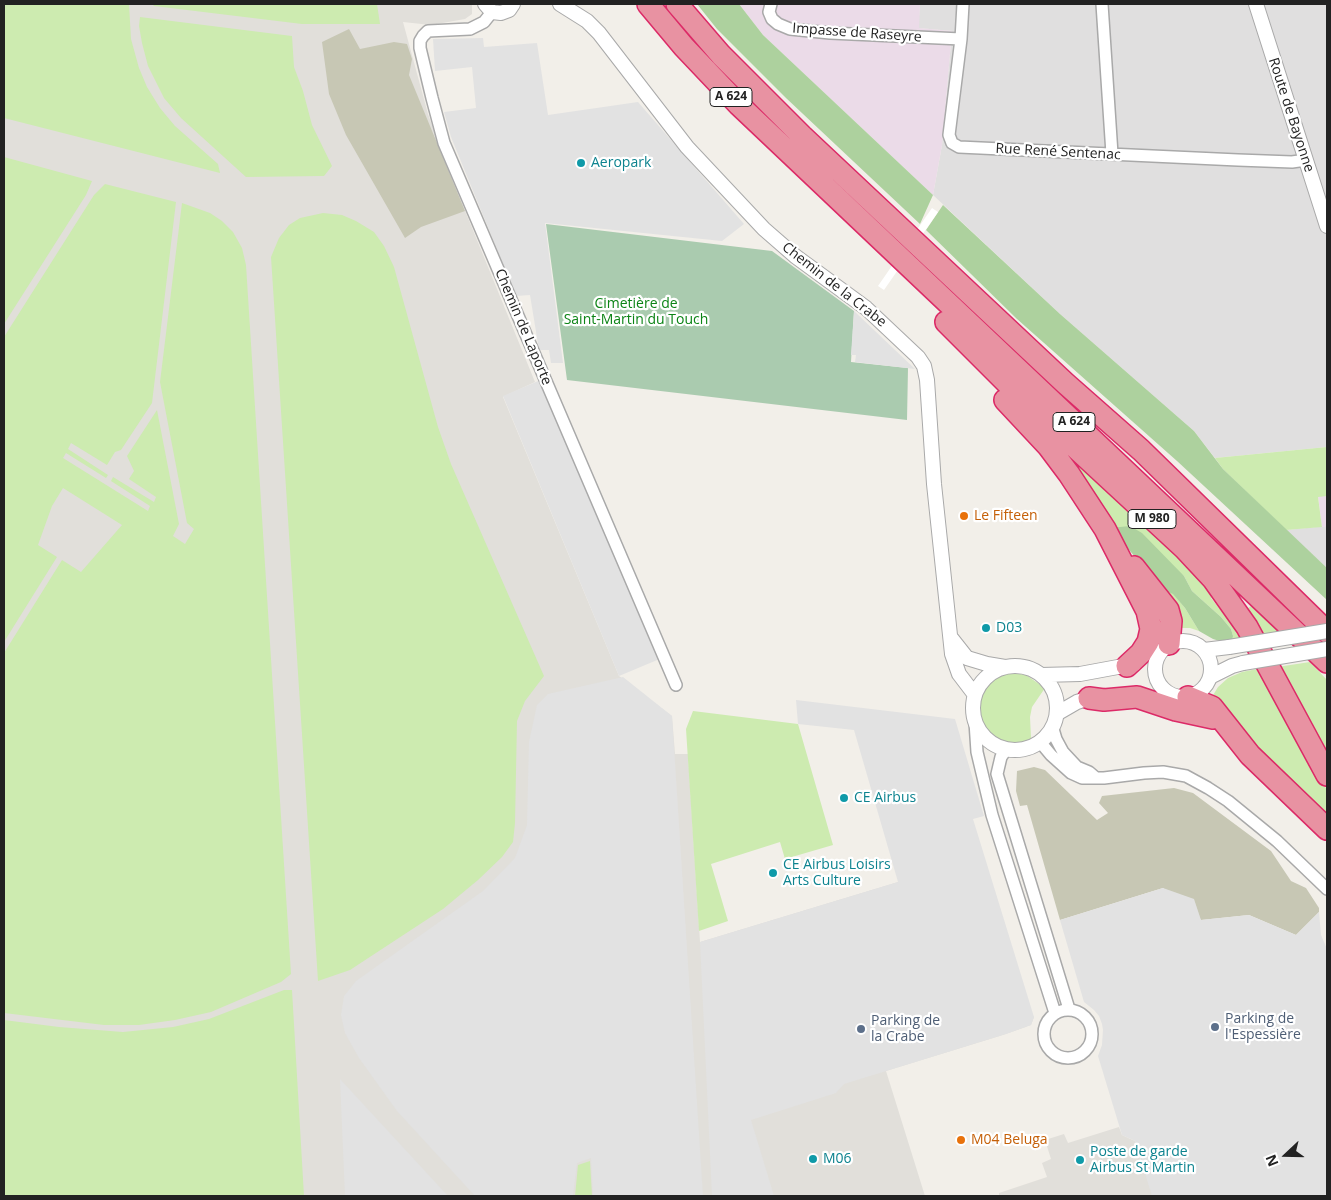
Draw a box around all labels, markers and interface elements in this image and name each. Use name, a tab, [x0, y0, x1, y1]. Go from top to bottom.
street label: Impasse de Raseyre	[792, 20, 922, 46]
street label: Route de Bayonne	[1265, 56, 1317, 174]
road number: A 624	[710, 88, 752, 106]
street label: Rue René Sentenac	[995, 140, 1121, 164]
place label: Aeropark	[591, 155, 651, 171]
marker: Aeropark	[575, 157, 587, 169]
street label: Chemin de la Crabe	[778, 239, 890, 331]
street label: Chemin de Laporte	[491, 266, 555, 388]
park label: Cimetière de Saint-Martin du Touch	[564, 296, 708, 328]
road number: A 624	[1053, 412, 1095, 432]
place label: Le Fifteen	[974, 508, 1038, 524]
road number: M 980	[1128, 509, 1176, 528]
marker: Le Fifteen	[958, 510, 970, 522]
place label: D03	[996, 620, 1022, 636]
marker: D03	[980, 622, 992, 634]
place label: CE Airbus	[854, 790, 916, 806]
marker: CE Airbus	[838, 792, 850, 804]
place label: CE Airbus Loisirs Arts Culture	[783, 857, 891, 890]
marker: CE Airbus Loisirs Arts Culture	[767, 867, 779, 879]
place label: Parking de l'Espessière	[1225, 1011, 1301, 1044]
place label: Parking de la Crabe	[871, 1013, 940, 1046]
marker: Parking de l'Espessière	[1209, 1021, 1221, 1033]
marker: Parking de la Crabe	[855, 1023, 867, 1035]
north arrow	[1261, 1130, 1311, 1180]
place label: M04 Beluga	[971, 1132, 1048, 1148]
marker: M04 Beluga	[955, 1134, 967, 1146]
place label: Poste de garde Airbus St Martin	[1090, 1144, 1195, 1176]
place label: M06	[823, 1151, 852, 1167]
text: N	[1261, 1152, 1282, 1169]
marker: M06	[807, 1153, 819, 1165]
marker: Poste de garde Airbus St Martin	[1074, 1154, 1086, 1166]

